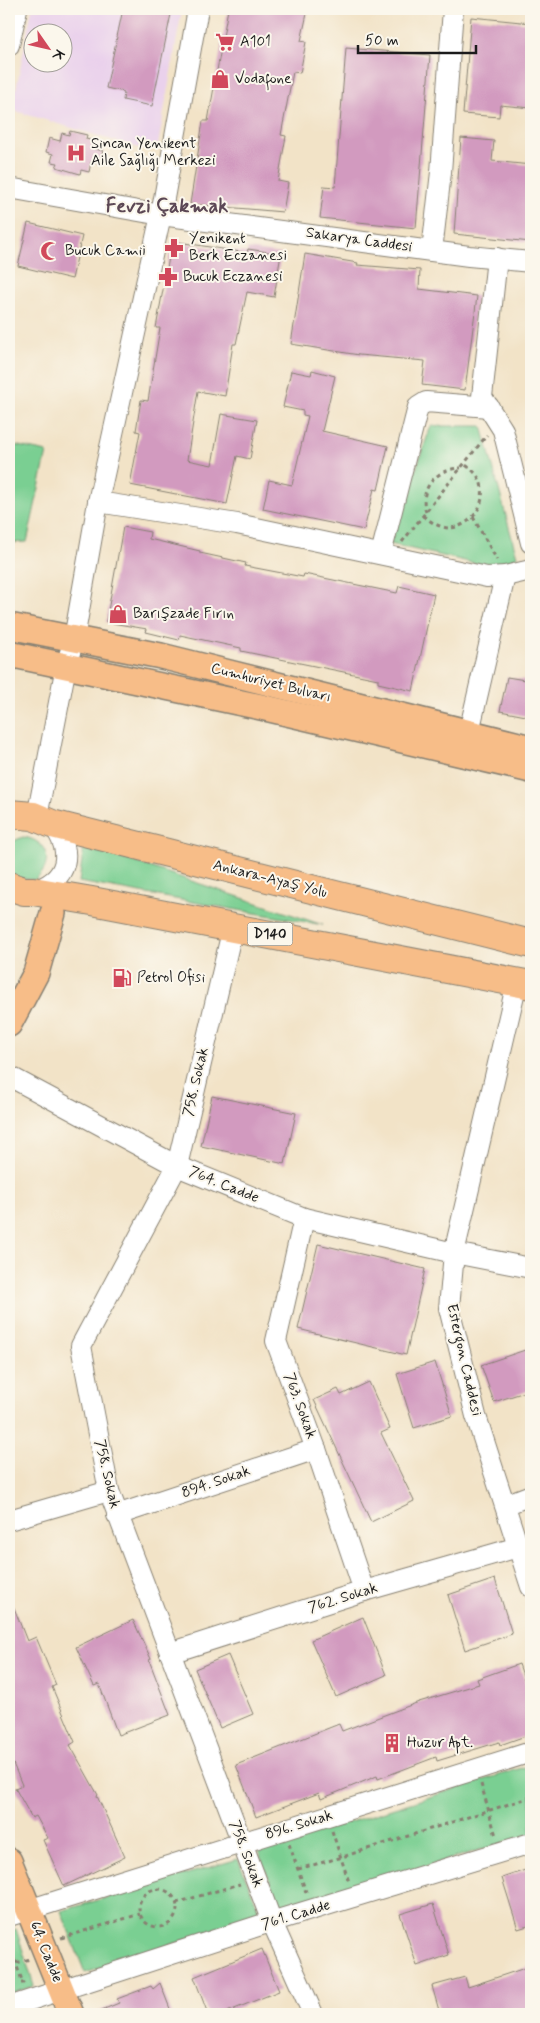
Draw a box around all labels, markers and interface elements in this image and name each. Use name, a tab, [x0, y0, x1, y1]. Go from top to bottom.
north arrow	[22, 22, 72, 72]
scale bar	[358, 22, 475, 54]
supermarket icon: A101	[214, 31, 236, 53]
text: 50 m	[365, 31, 399, 51]
place label: A101	[240, 32, 271, 52]
text: K	[47, 46, 68, 65]
shop icon: Vodafone	[209, 68, 231, 90]
place label: Vodafone	[235, 69, 291, 91]
place label: Sincan Yenikent Aile Sağlığı Merkezi	[91, 134, 215, 171]
hospital icon: Sincan Yenikent Aile Sağlığı Merkezi	[65, 142, 87, 164]
district label: Fevzi Çakmak	[106, 193, 228, 220]
street label: Sakarya Caddesi	[305, 223, 413, 257]
place label: Yenikent Berk Eczanesi	[189, 229, 287, 266]
pharmacy icon: Yenikent Berk Eczanesi	[163, 237, 185, 259]
mosque icon: Bucuk Camii	[39, 240, 61, 262]
place label: Bucuk Camii	[65, 241, 146, 261]
pharmacy icon: Bucuk Eczanesi	[157, 266, 179, 288]
place label: Bucuk Eczanesi	[183, 267, 282, 287]
shop icon: Barışzade Fırın	[107, 603, 129, 625]
place label: Barışzade Fırın	[133, 604, 234, 624]
street label: Cumhuriyet Bulvarı	[209, 658, 333, 708]
street label: Ankara-Ayaş Yolu	[211, 855, 329, 903]
road number: D140	[248, 922, 292, 946]
fuel station icon: Petrol Ofisi	[111, 967, 133, 989]
place label: Petrol Ofisi	[137, 968, 205, 988]
street label: 758. Sokak	[178, 1045, 214, 1119]
street label: 764. Cadde	[186, 1162, 262, 1208]
street label: Estergon Caddesi	[440, 1302, 487, 1418]
street label: 763. Sokak	[279, 1370, 321, 1442]
street label: 758. Sokak	[89, 1437, 125, 1511]
street label: 894. Sokak	[179, 1461, 253, 1503]
street label: 762. Sokak	[306, 1578, 380, 1618]
building icon: Huzur Apt.	[381, 1732, 403, 1754]
place label: Huzur Apt.	[407, 1733, 473, 1754]
street label: 896. Sokak	[263, 1805, 335, 1845]
street label: 758. Sokak	[224, 1818, 268, 1890]
street label: 761. Cadde	[259, 1895, 333, 1935]
street label: 64. Cadde	[25, 1918, 67, 1986]

